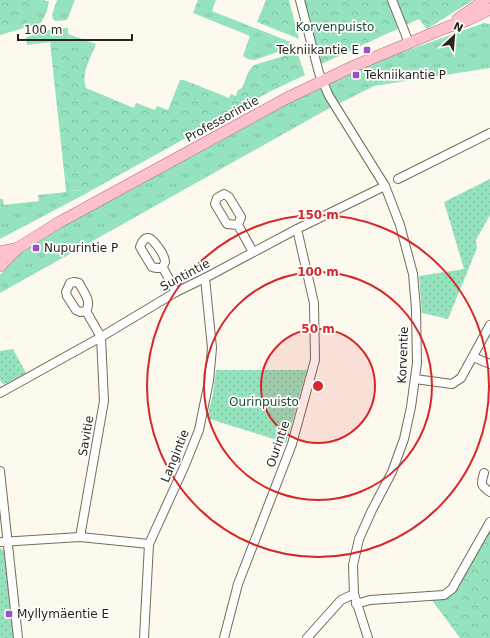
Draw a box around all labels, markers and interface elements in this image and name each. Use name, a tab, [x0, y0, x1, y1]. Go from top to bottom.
scale bar	[18, 16, 132, 42]
north arrow	[434, 16, 474, 56]
park label: Korvenpuisto	[296, 20, 374, 34]
text: N	[451, 20, 465, 35]
text: 100 m	[24, 23, 62, 37]
place label: Tekniikantie E	[276, 43, 359, 57]
marker: Tekniikantie E	[362, 45, 372, 55]
place label: Tekniikantie P	[363, 68, 446, 82]
marker: Tekniikantie P	[351, 70, 361, 80]
street label: Professorintie	[183, 93, 261, 145]
text: 150 m	[297, 208, 339, 222]
place label: Nupurintie P	[44, 241, 118, 255]
marker: Nupurintie P	[31, 243, 41, 253]
street label: Suntintie	[158, 256, 212, 294]
text: 100 m	[297, 265, 339, 279]
text: 50 m	[301, 322, 335, 336]
street label: Korventie	[395, 326, 411, 384]
centre of rings	[311, 379, 325, 393]
park label: Ourinpuisto	[229, 395, 299, 409]
street label: Savitie	[76, 415, 96, 457]
street label: Ourintie	[264, 419, 292, 469]
street label: Langintie	[158, 428, 192, 484]
place label: Myllymäentie E	[17, 607, 109, 621]
marker: Myllymäentie E	[4, 609, 14, 619]

